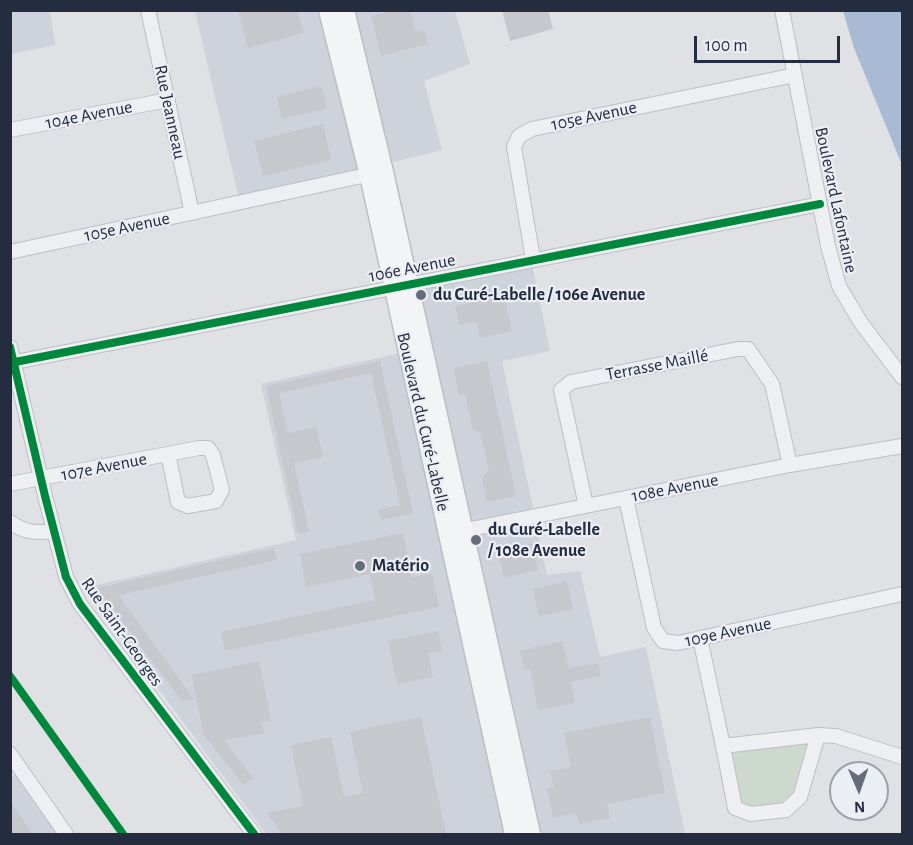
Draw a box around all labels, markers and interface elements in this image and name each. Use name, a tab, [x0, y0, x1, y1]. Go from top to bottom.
scale bar	[697, 24, 842, 62]
text: 100 m	[705, 37, 748, 55]
street label: Rue Jeanneau	[149, 63, 191, 161]
street label: 104e Avenue	[44, 96, 134, 134]
street label: 105e Avenue	[549, 96, 639, 136]
street label: Boulevard Lafontaine	[810, 125, 862, 275]
street label: 105e Avenue	[82, 207, 172, 247]
street label: 106e Avenue	[367, 249, 457, 287]
place label: du Curé-Labelle / 106e Avenue	[433, 284, 645, 306]
marker: du Curé-Labelle / 106e Avenue	[414, 288, 428, 302]
street label: Boulevard du Curé-Labelle	[392, 330, 454, 514]
street label: Terrasse Maillé	[604, 344, 710, 386]
street label: 107e Avenue	[59, 448, 149, 486]
street label: 108e Avenue	[630, 469, 720, 507]
place label: du Curé-Labelle / 108e Avenue	[488, 519, 600, 562]
marker: du Curé-Labelle / 108e Avenue	[469, 533, 483, 547]
place label: Matério	[372, 555, 429, 577]
marker: Matério	[353, 559, 367, 573]
street label: Rue Saint-Georges	[76, 573, 168, 691]
street label: 109e Avenue	[683, 612, 773, 652]
north arrow	[829, 761, 889, 821]
text: N	[854, 799, 865, 815]

